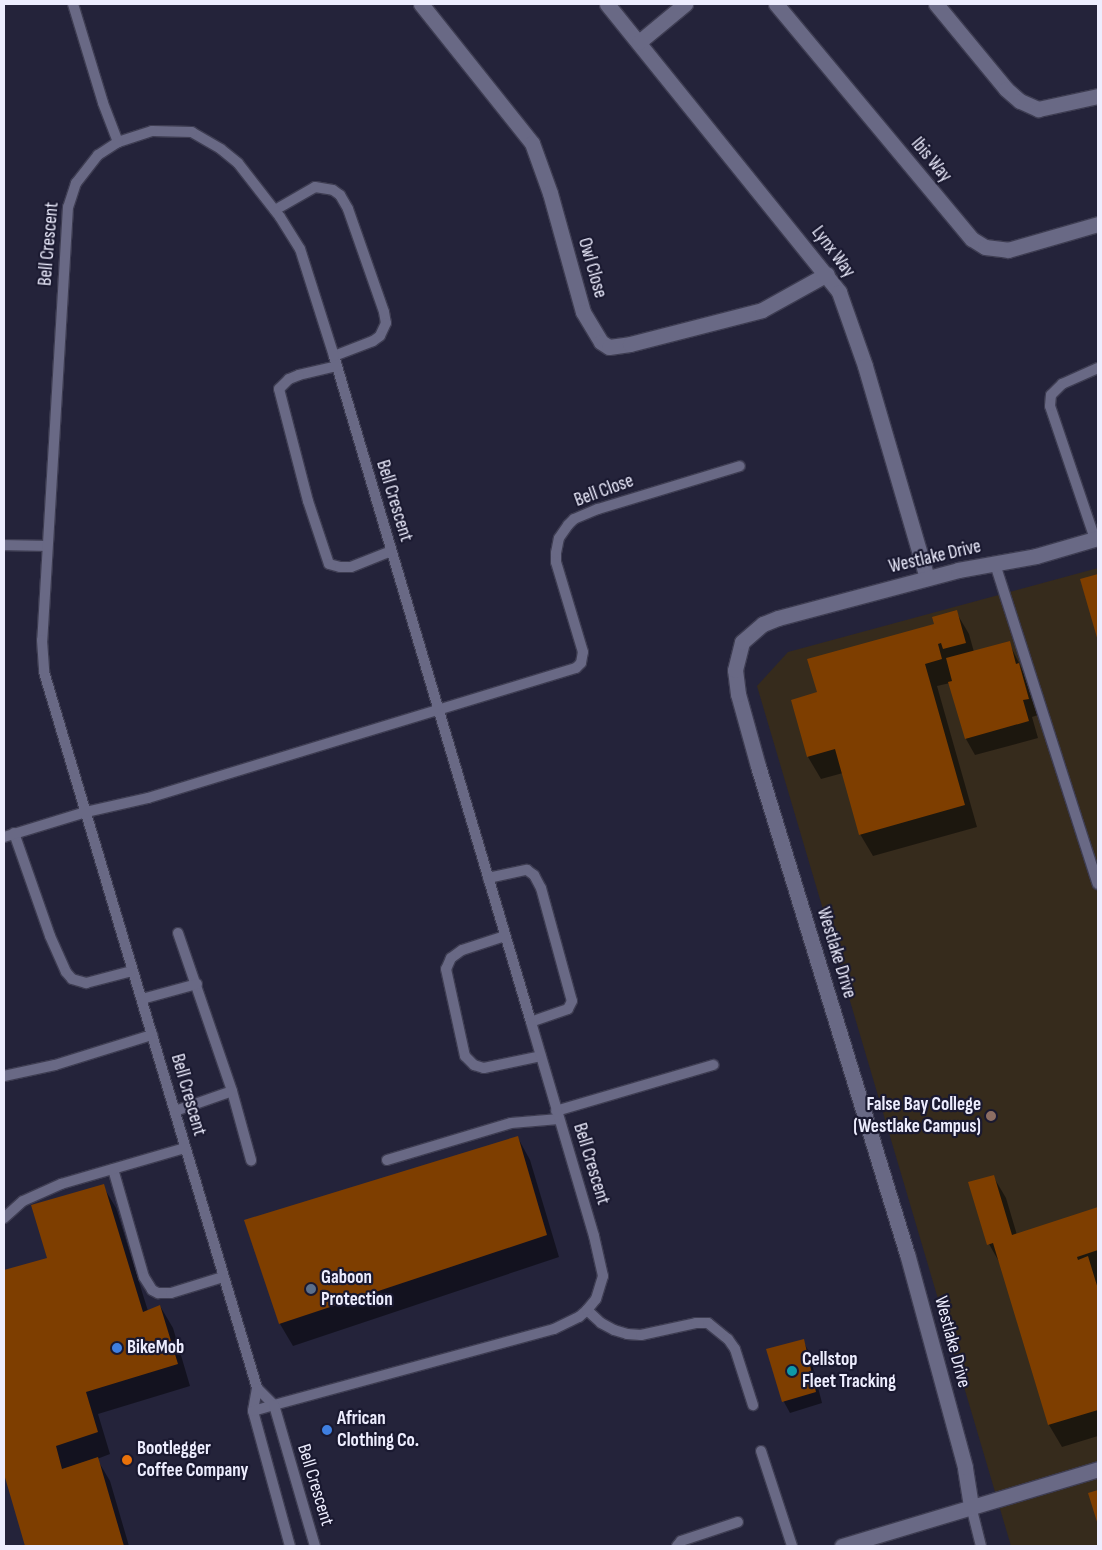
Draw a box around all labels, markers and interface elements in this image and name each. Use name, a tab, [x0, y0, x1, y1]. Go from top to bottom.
street label: Ibis Way	[906, 133, 956, 187]
street label: Bell Crescent	[34, 201, 64, 287]
street label: Lynx Way	[806, 222, 860, 282]
street label: Owl Close	[573, 235, 611, 301]
street label: Bell Crescent	[371, 457, 417, 545]
street label: Bell Close	[571, 470, 637, 512]
street label: Westlake Drive	[887, 535, 983, 579]
street label: Westlake Drive	[811, 905, 861, 1001]
street label: Bell Crescent	[165, 1051, 211, 1139]
place label: False Bay College (Westlake Campus)	[853, 1094, 981, 1138]
marker: False Bay College (Westlake Campus)	[985, 1110, 997, 1122]
street label: Bell Crescent	[568, 1120, 614, 1208]
place label: Gaboon Protection	[321, 1267, 393, 1311]
marker: Gaboon Protection	[305, 1283, 317, 1295]
street label: Westlake Drive	[929, 1294, 975, 1390]
place label: BikeMob	[127, 1337, 184, 1359]
marker: BikeMob	[111, 1342, 123, 1354]
place label: Cellstop Fleet Tracking	[802, 1349, 896, 1393]
marker: Cellstop Fleet Tracking	[786, 1365, 798, 1377]
place label: African Clothing Co.	[337, 1408, 419, 1452]
marker: African Clothing Co.	[321, 1424, 333, 1436]
place label: Bootlegger Coffee Company	[137, 1438, 248, 1482]
street label: Bell Crescent	[292, 1441, 338, 1529]
marker: Bootlegger Coffee Company	[121, 1454, 133, 1466]

